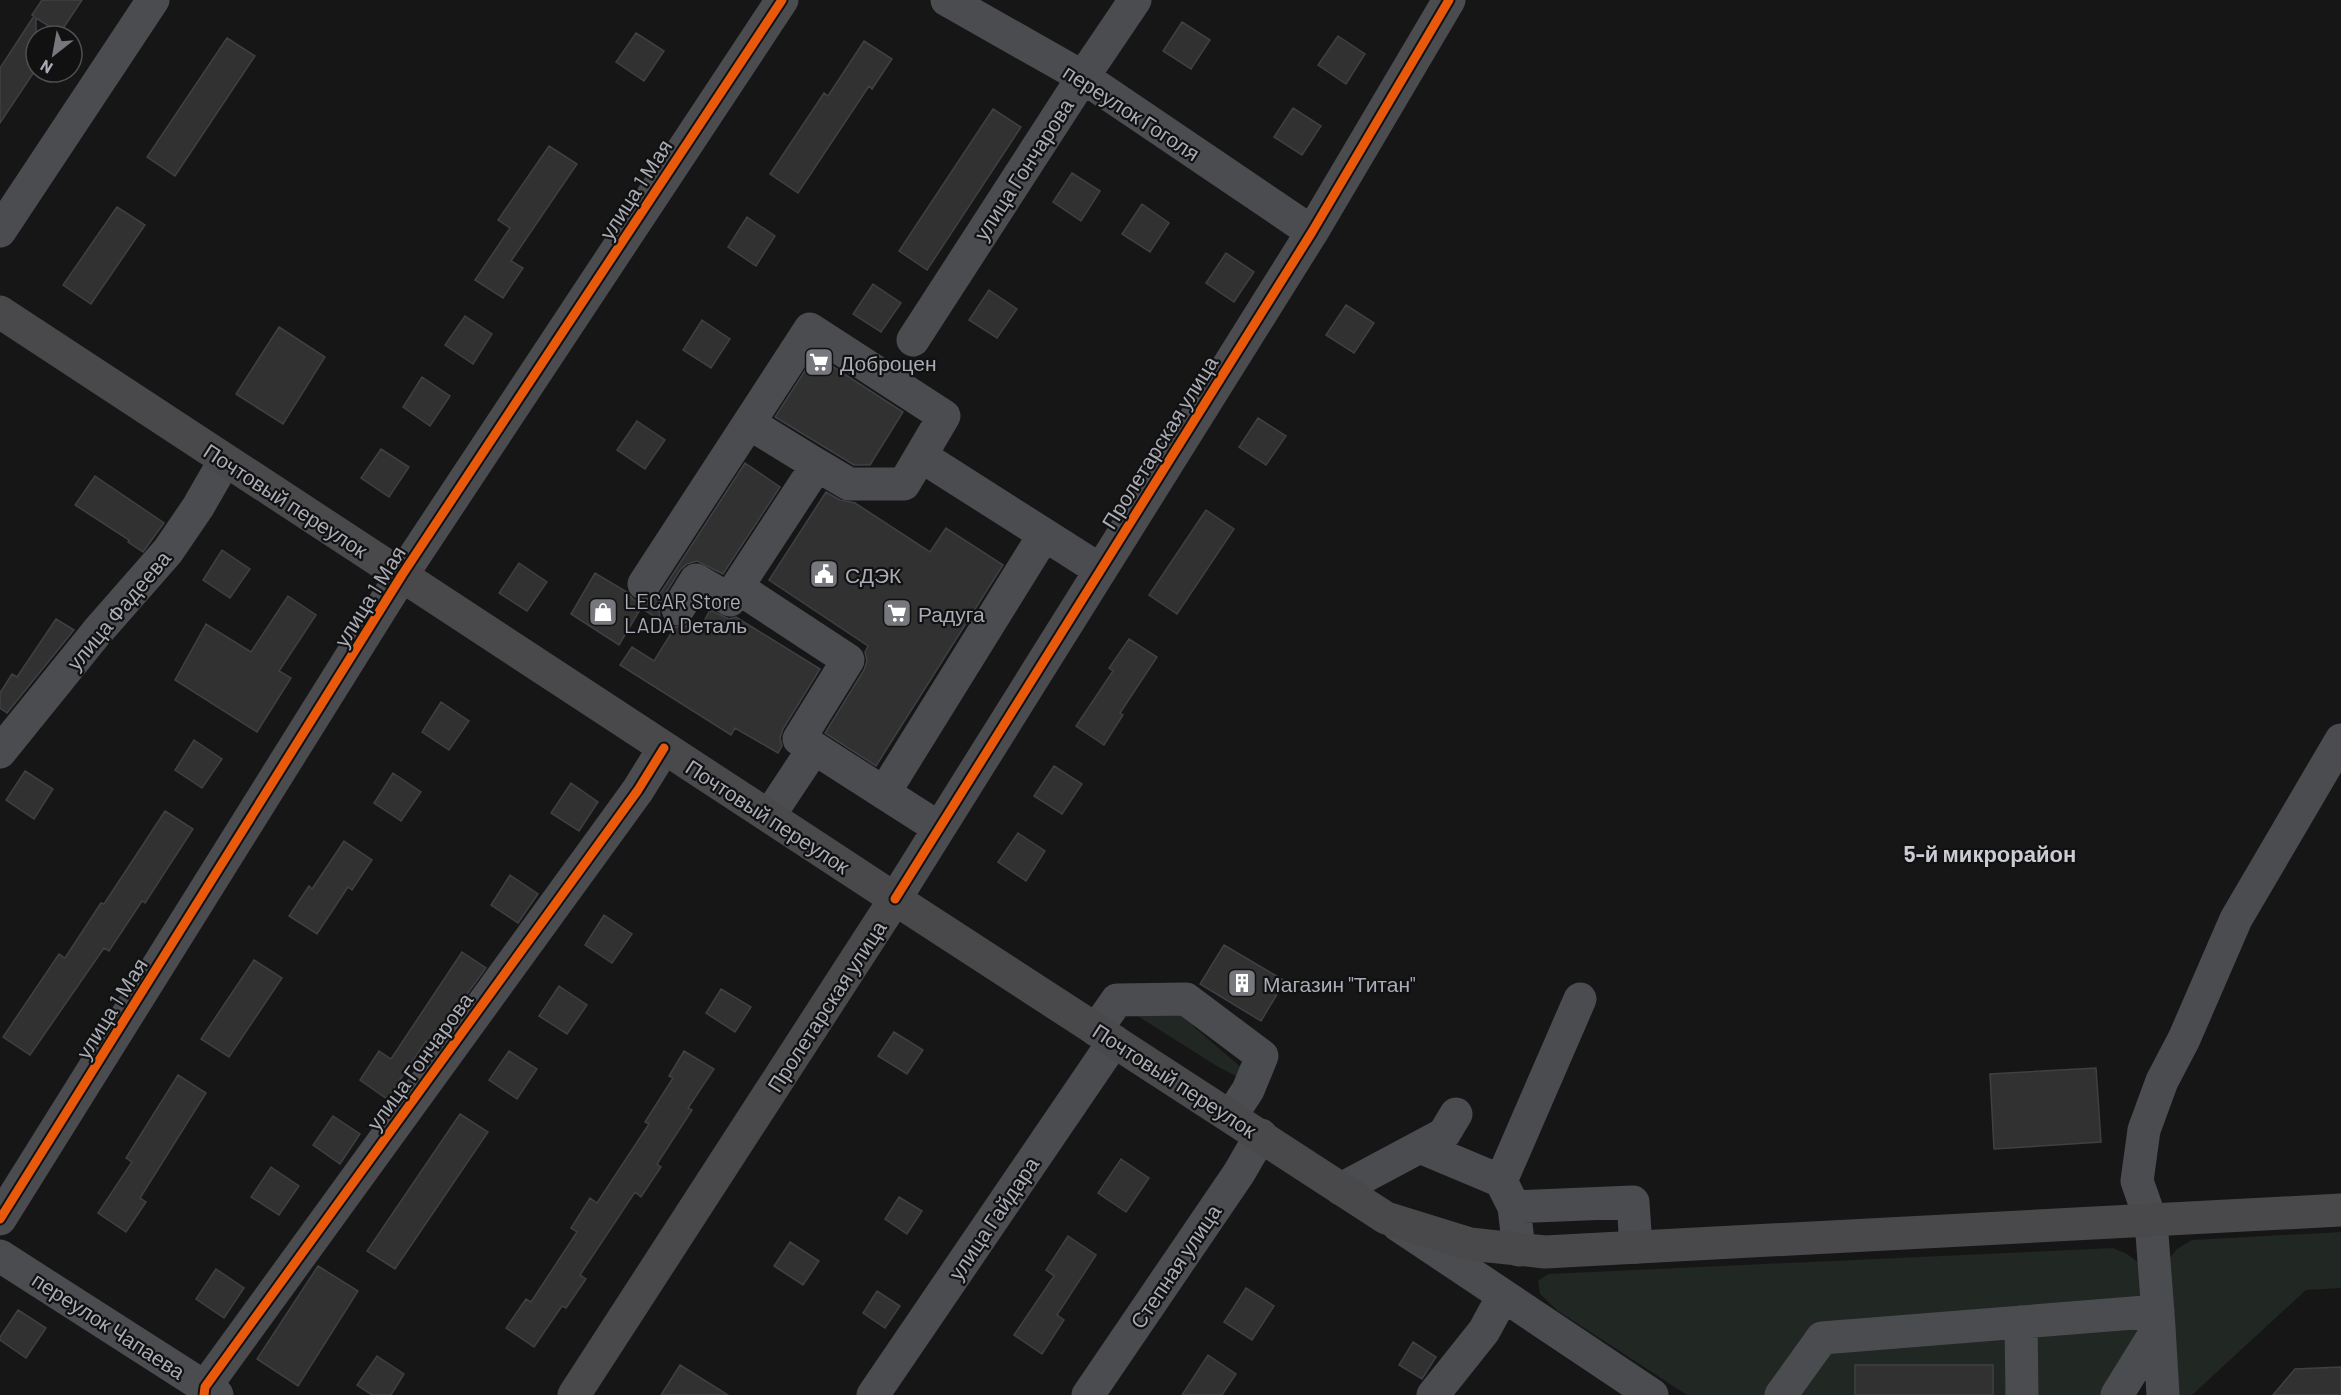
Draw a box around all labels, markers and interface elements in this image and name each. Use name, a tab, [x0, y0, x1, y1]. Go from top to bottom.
north arrow	[24, 24, 84, 84]
text: N	[37, 56, 55, 78]
street label: переулок Гоголя	[1059, 59, 1205, 165]
street label: улица Гончарова	[968, 93, 1078, 244]
street label: улица 1 Мая	[593, 134, 677, 244]
supermarket icon: Доброцен	[803, 346, 835, 378]
place label: Доброцен	[840, 350, 937, 375]
street label: Пролетарская улица	[1096, 351, 1223, 533]
street label: Почтовый переулок	[199, 438, 373, 563]
street label: улица 1 Мая	[328, 541, 410, 651]
street label: улица Фадеева	[61, 545, 175, 675]
public building icon: СДЭК	[808, 558, 840, 590]
place label: СДЭК	[845, 562, 902, 587]
place label: LECAR Store LADA Dеталь	[624, 588, 747, 637]
shop icon: LECAR Store LADA Dеталь	[587, 596, 619, 628]
supermarket icon: Радуга	[881, 597, 913, 629]
place label: Радуга	[918, 601, 985, 626]
street label: Почтовый переулок	[681, 754, 855, 879]
district label: 5-й микрорайон	[1904, 840, 2076, 867]
street label: Пролетарская улица	[761, 915, 891, 1096]
street label: улица 1 Мая	[70, 953, 152, 1063]
building icon: Магазин "Титан"	[1226, 967, 1258, 999]
place label: Магазин "Титан"	[1263, 971, 1416, 996]
street label: улица Гончарова	[361, 987, 477, 1135]
street label: Почтовый переулок	[1088, 1018, 1262, 1143]
street label: улица Гайдара	[943, 1152, 1043, 1284]
street label: Степная улица	[1124, 1199, 1226, 1333]
street label: переулок Чапаева	[28, 1266, 190, 1384]

